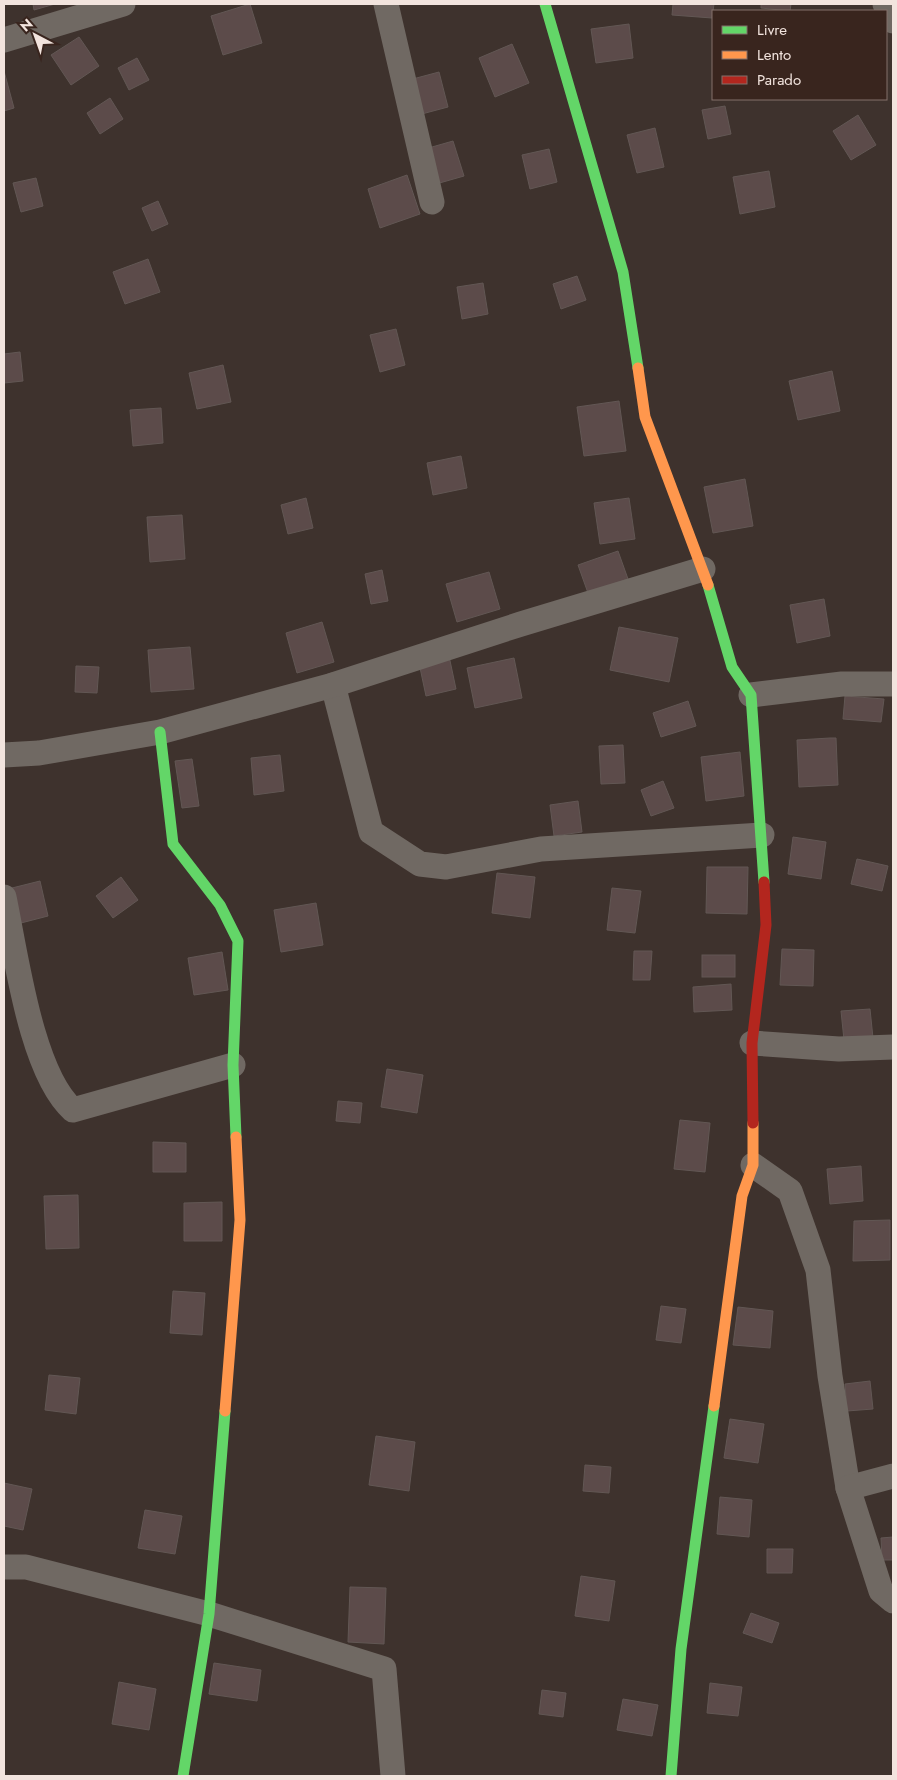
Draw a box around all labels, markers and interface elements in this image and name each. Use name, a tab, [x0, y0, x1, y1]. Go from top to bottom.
north arrow	[10, 10, 60, 60]
legend	[712, 10, 887, 100]
text: N	[16, 14, 37, 36]
text: Livre	[757, 19, 787, 41]
text: Lento	[757, 44, 791, 66]
text: Parado	[757, 69, 801, 91]

